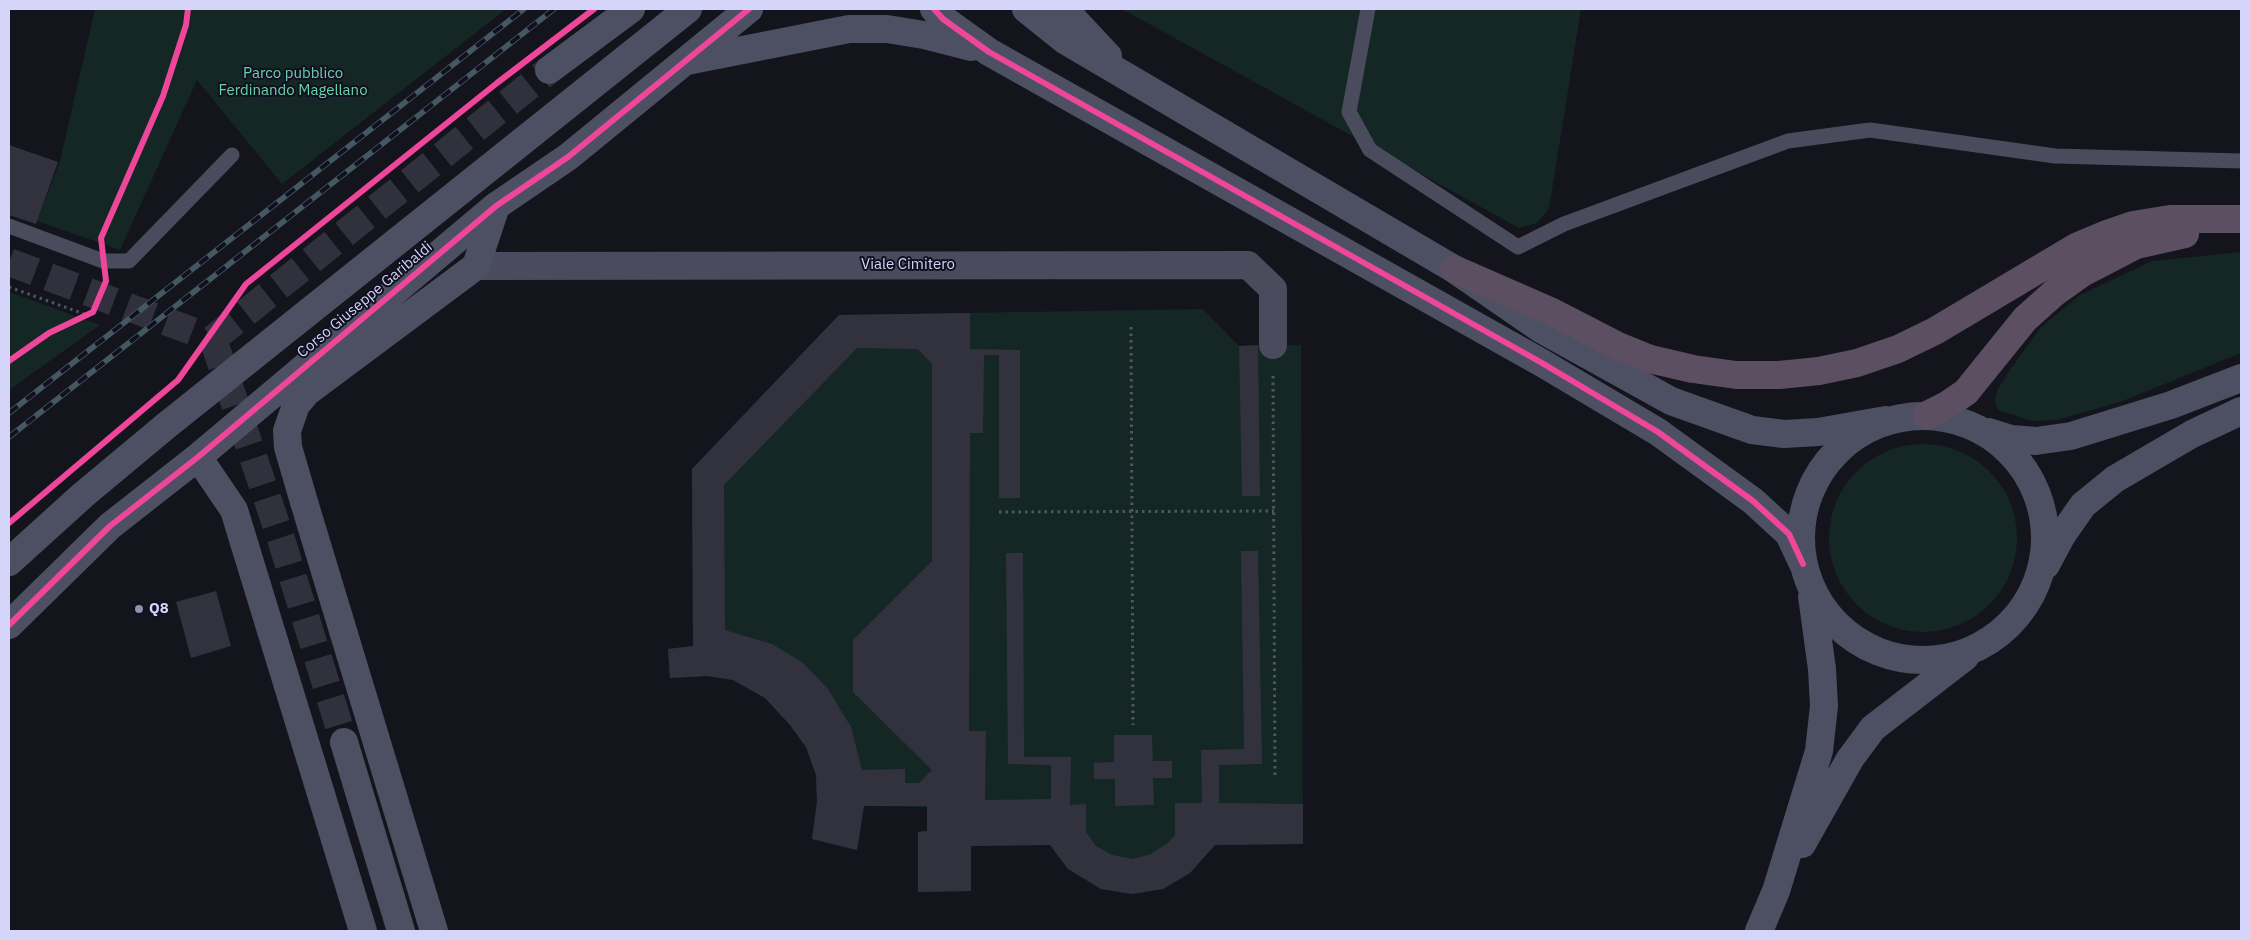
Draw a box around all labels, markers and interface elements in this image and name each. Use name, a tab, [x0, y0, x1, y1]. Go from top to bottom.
park label: Parco pubblico Ferdinando Magellano	[218, 65, 368, 100]
street label: Corso Giuseppe Garibaldi	[294, 238, 436, 362]
street label: Viale Cimitero	[861, 256, 955, 274]
place label: Q8	[149, 600, 169, 618]
marker: Q8	[133, 603, 145, 615]

